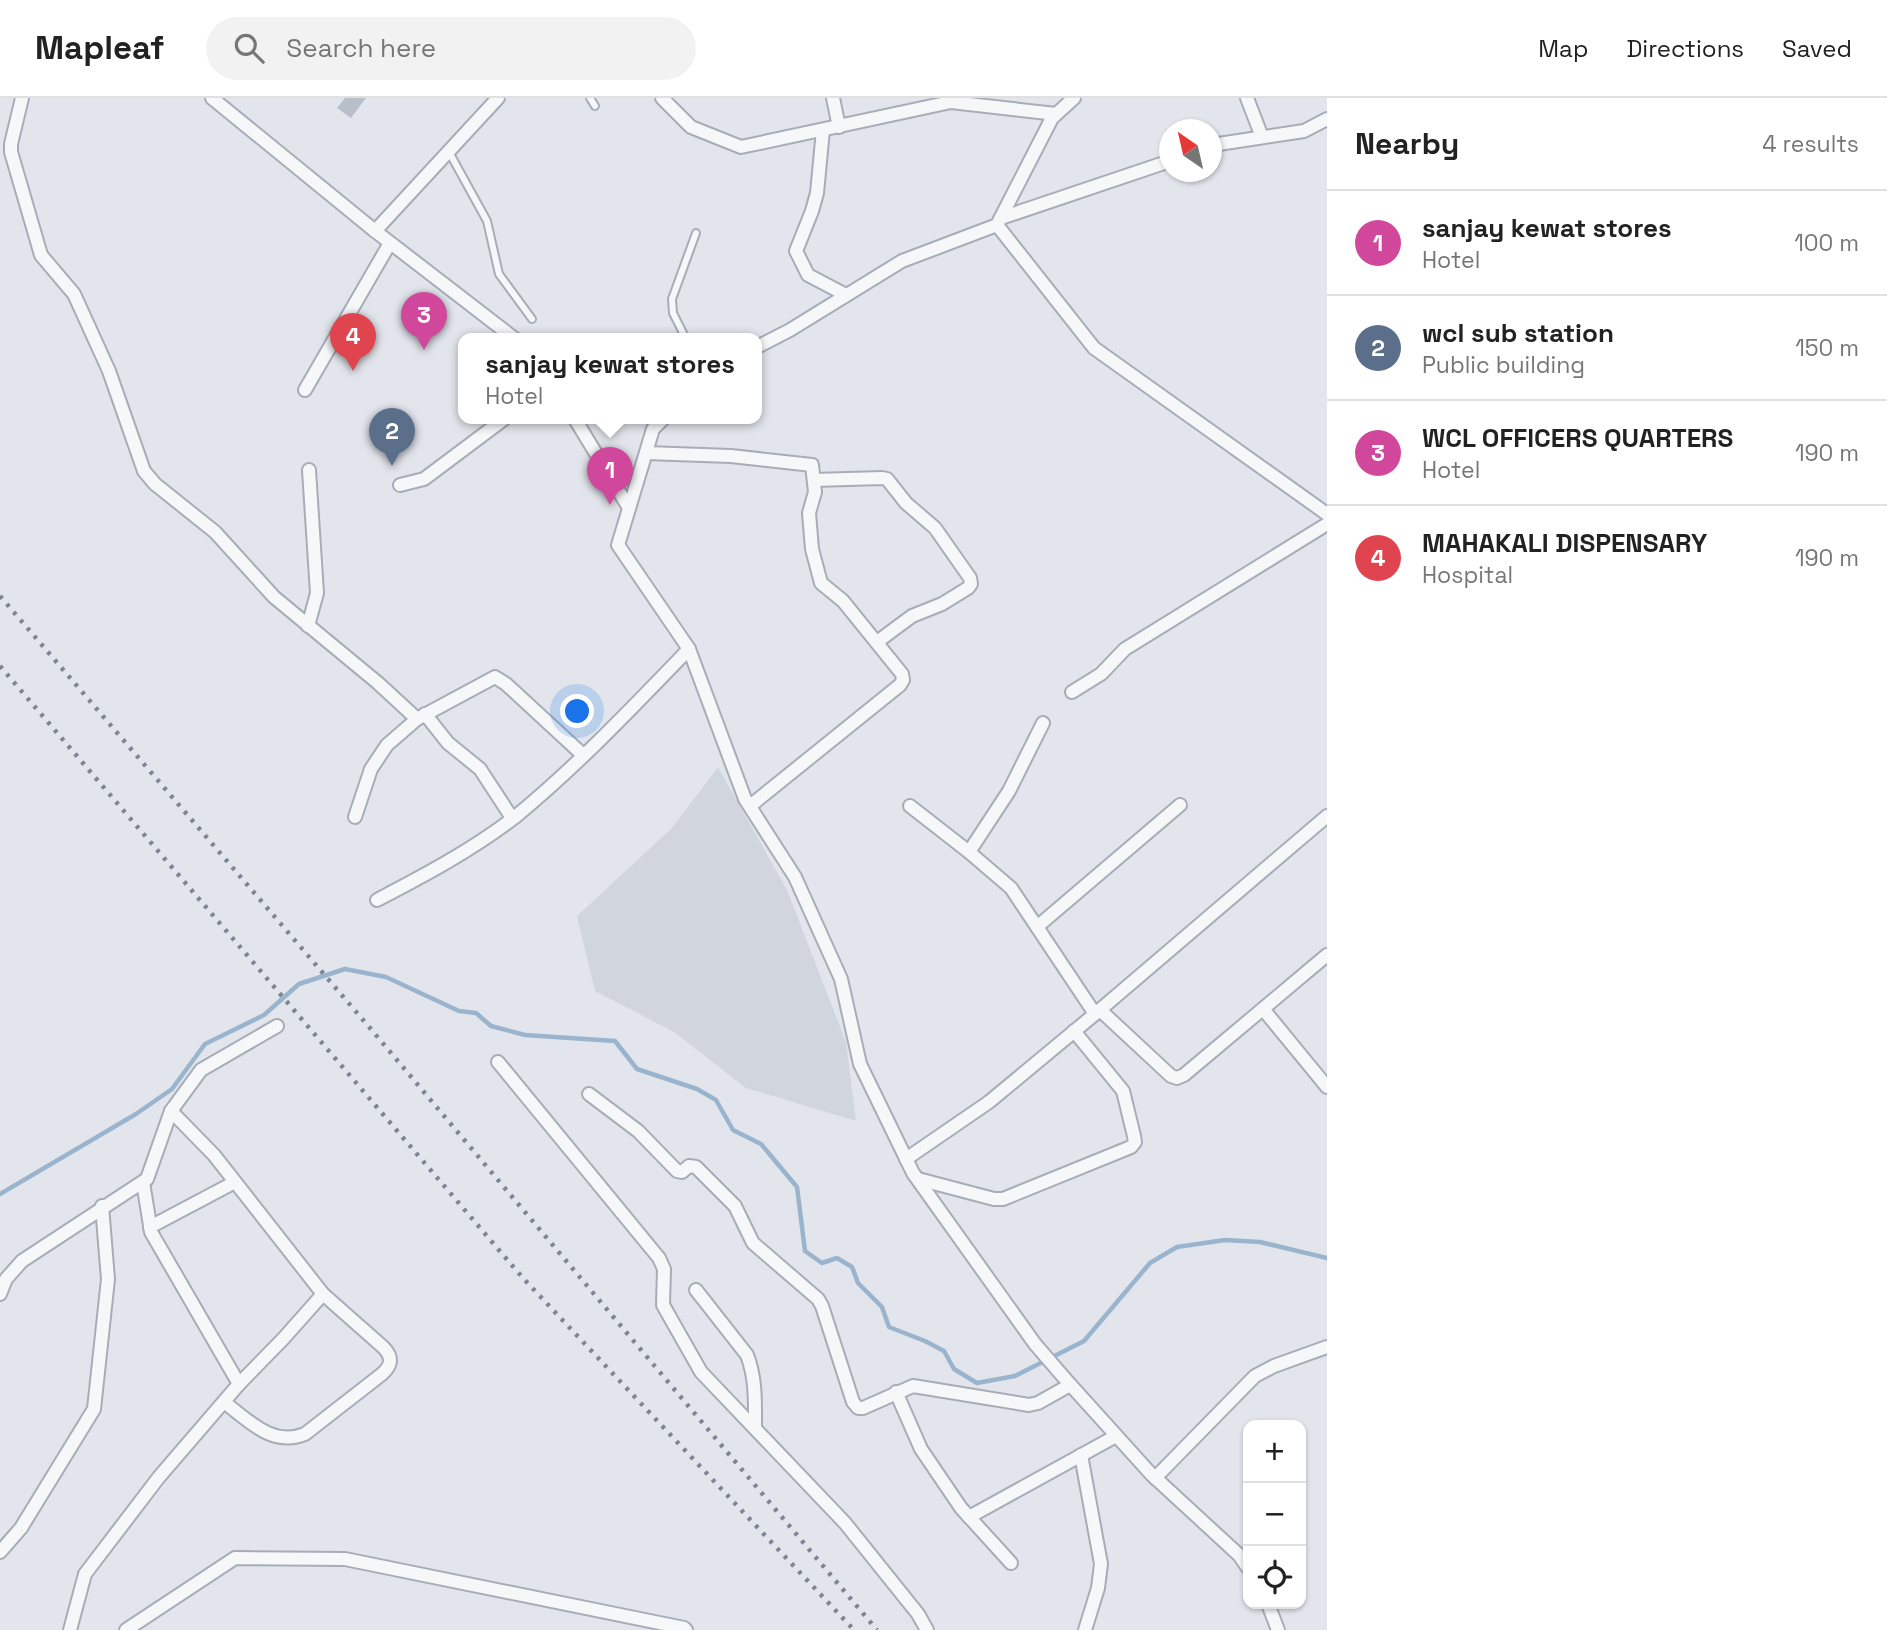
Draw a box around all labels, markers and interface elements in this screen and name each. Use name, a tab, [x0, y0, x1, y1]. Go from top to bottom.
search box	[206, 17, 696, 80]
text: Mapleaf	[35, 27, 164, 69]
icon: search	[230, 29, 268, 67]
text: Search here	[286, 31, 436, 65]
text: Map	[1538, 33, 1588, 64]
text: Directions	[1626, 33, 1744, 64]
text: Saved	[1782, 33, 1852, 64]
north arrow	[1159, 119, 1222, 182]
text: Nearby	[1355, 124, 1459, 163]
text: 4 results	[1762, 129, 1859, 159]
text: sanjay kewat stores	[1422, 211, 1672, 245]
text: 1	[1373, 228, 1383, 258]
text: 100 m	[1794, 228, 1859, 258]
text: Hotel	[1422, 245, 1480, 275]
pin: 3	[401, 292, 447, 350]
pin: 4	[330, 313, 376, 371]
text: wcl sub station	[1422, 316, 1614, 350]
popup	[458, 333, 762, 424]
text: 2	[1371, 333, 1385, 363]
text: 150 m	[1795, 333, 1859, 363]
text: sanjay kewat stores	[485, 347, 735, 381]
text: Public building	[1422, 350, 1585, 380]
text: Hotel	[485, 381, 543, 411]
pin: 2	[369, 408, 415, 466]
text: WCL OFFICERS QUARTERS	[1422, 421, 1733, 455]
text: 3	[1371, 438, 1385, 468]
text: 190 m	[1795, 438, 1859, 468]
pin: 1	[587, 447, 633, 505]
text: Hotel	[1422, 455, 1480, 485]
text: MAHAKALI DISPENSARY	[1422, 526, 1707, 560]
text: 4	[1371, 543, 1385, 573]
text: 190 m	[1795, 543, 1859, 573]
text: Hospital	[1422, 560, 1513, 590]
your location	[560, 694, 594, 728]
map controls	[1243, 1420, 1306, 1609]
button: +	[1243, 1420, 1306, 1483]
button: −	[1243, 1483, 1306, 1546]
button: locate	[1243, 1546, 1306, 1609]

